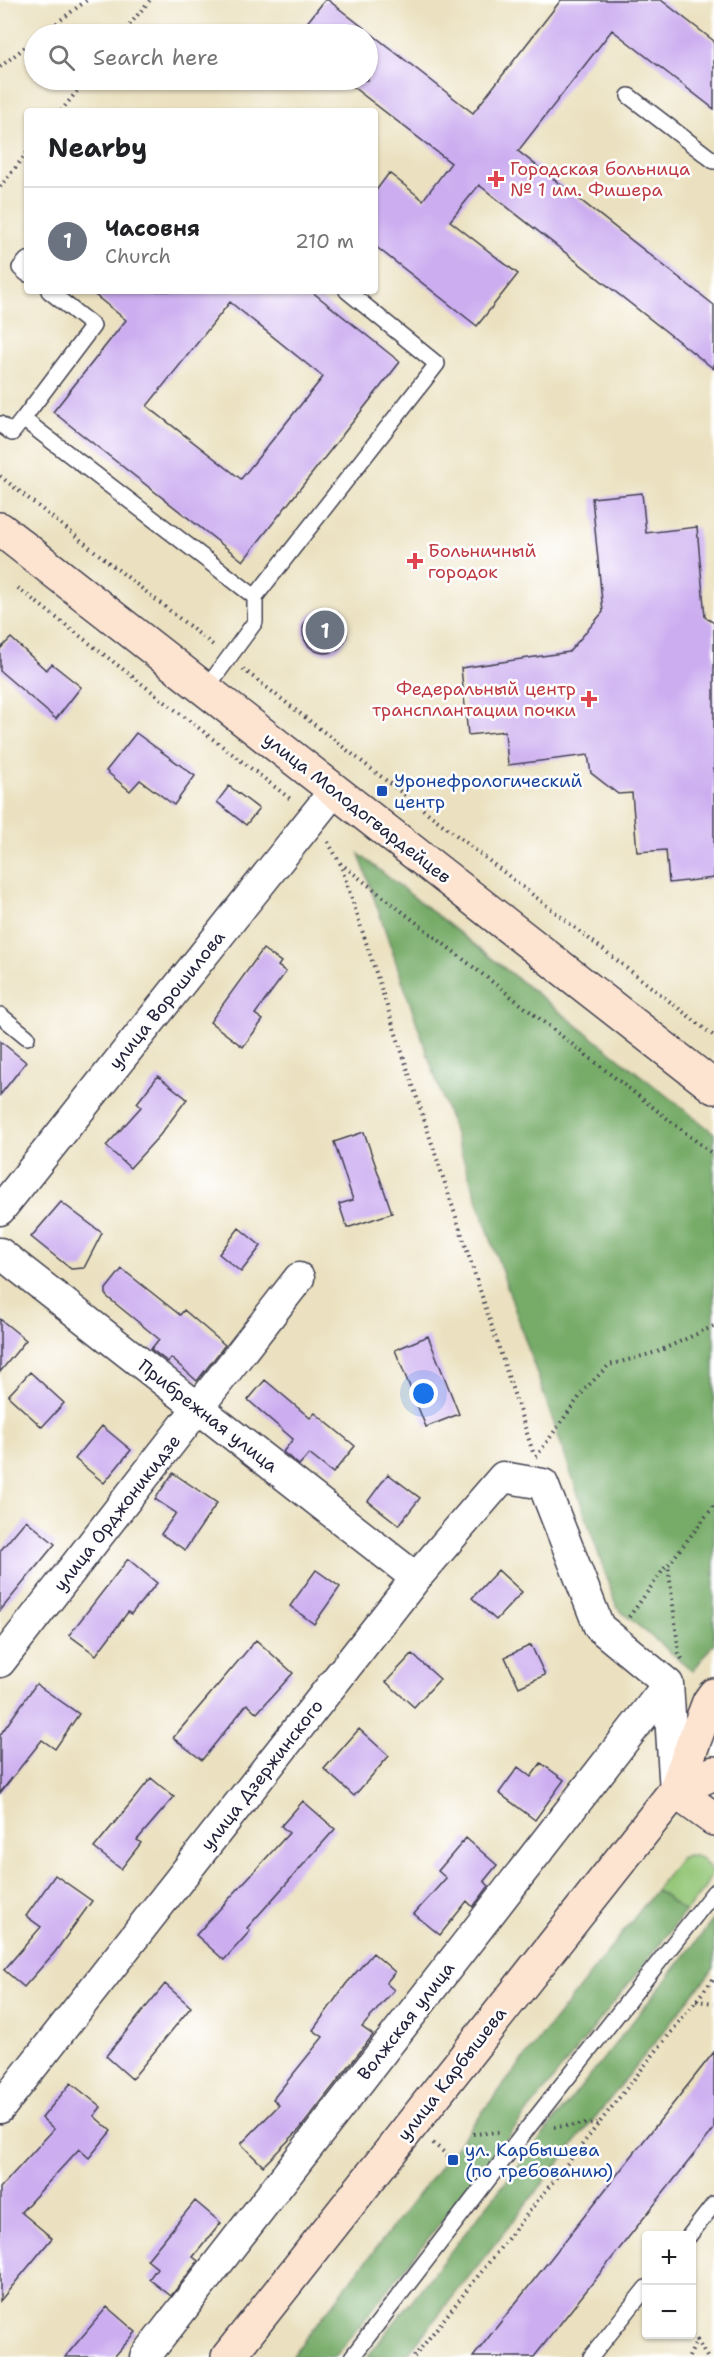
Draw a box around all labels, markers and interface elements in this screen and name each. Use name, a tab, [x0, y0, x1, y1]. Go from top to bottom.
search box	[24, 24, 378, 90]
icon: search	[45, 41, 78, 74]
text: Search here	[93, 43, 219, 72]
text: Nearby	[48, 130, 147, 165]
place label: Городская больница № 1 им. Фишера	[510, 157, 690, 202]
marker: Городская больница № 1 им. Фишера	[487, 170, 505, 188]
text: Часовня	[105, 214, 200, 243]
text: 1	[63, 228, 72, 254]
text: 210 m	[295, 228, 354, 254]
text: Church	[105, 243, 171, 269]
place label: Больничный городок	[428, 539, 537, 584]
marker: Больничный городок	[406, 552, 424, 570]
pin: 1	[306, 608, 344, 652]
place label: Федеральный центр трансплантации почки	[372, 677, 576, 722]
marker: Федеральный центр трансплантации почки	[580, 690, 598, 708]
street label: улица Молодогвардейцев	[258, 727, 456, 889]
place label: Уронефрологический центр	[394, 769, 583, 814]
marker: Уронефрологический центр	[375, 784, 389, 798]
street label: улица Ворошилова	[104, 926, 230, 1074]
street label: Прибрежная улица	[133, 1354, 283, 1478]
your location	[409, 1379, 438, 1408]
street label: улица Орджоникидзе	[48, 1430, 186, 1596]
street label: улица Дзержинского	[195, 1694, 329, 1856]
street label: Волжская улица	[352, 1957, 460, 2085]
street label: улица Карбышева	[392, 2002, 512, 2146]
place label: ул. Карбышева (по требованию)	[465, 2138, 613, 2183]
marker: ул. Карбышева (по требованию)	[446, 2153, 460, 2167]
map controls	[642, 2231, 696, 2339]
button: +	[642, 2231, 696, 2285]
button: −	[642, 2285, 696, 2339]

